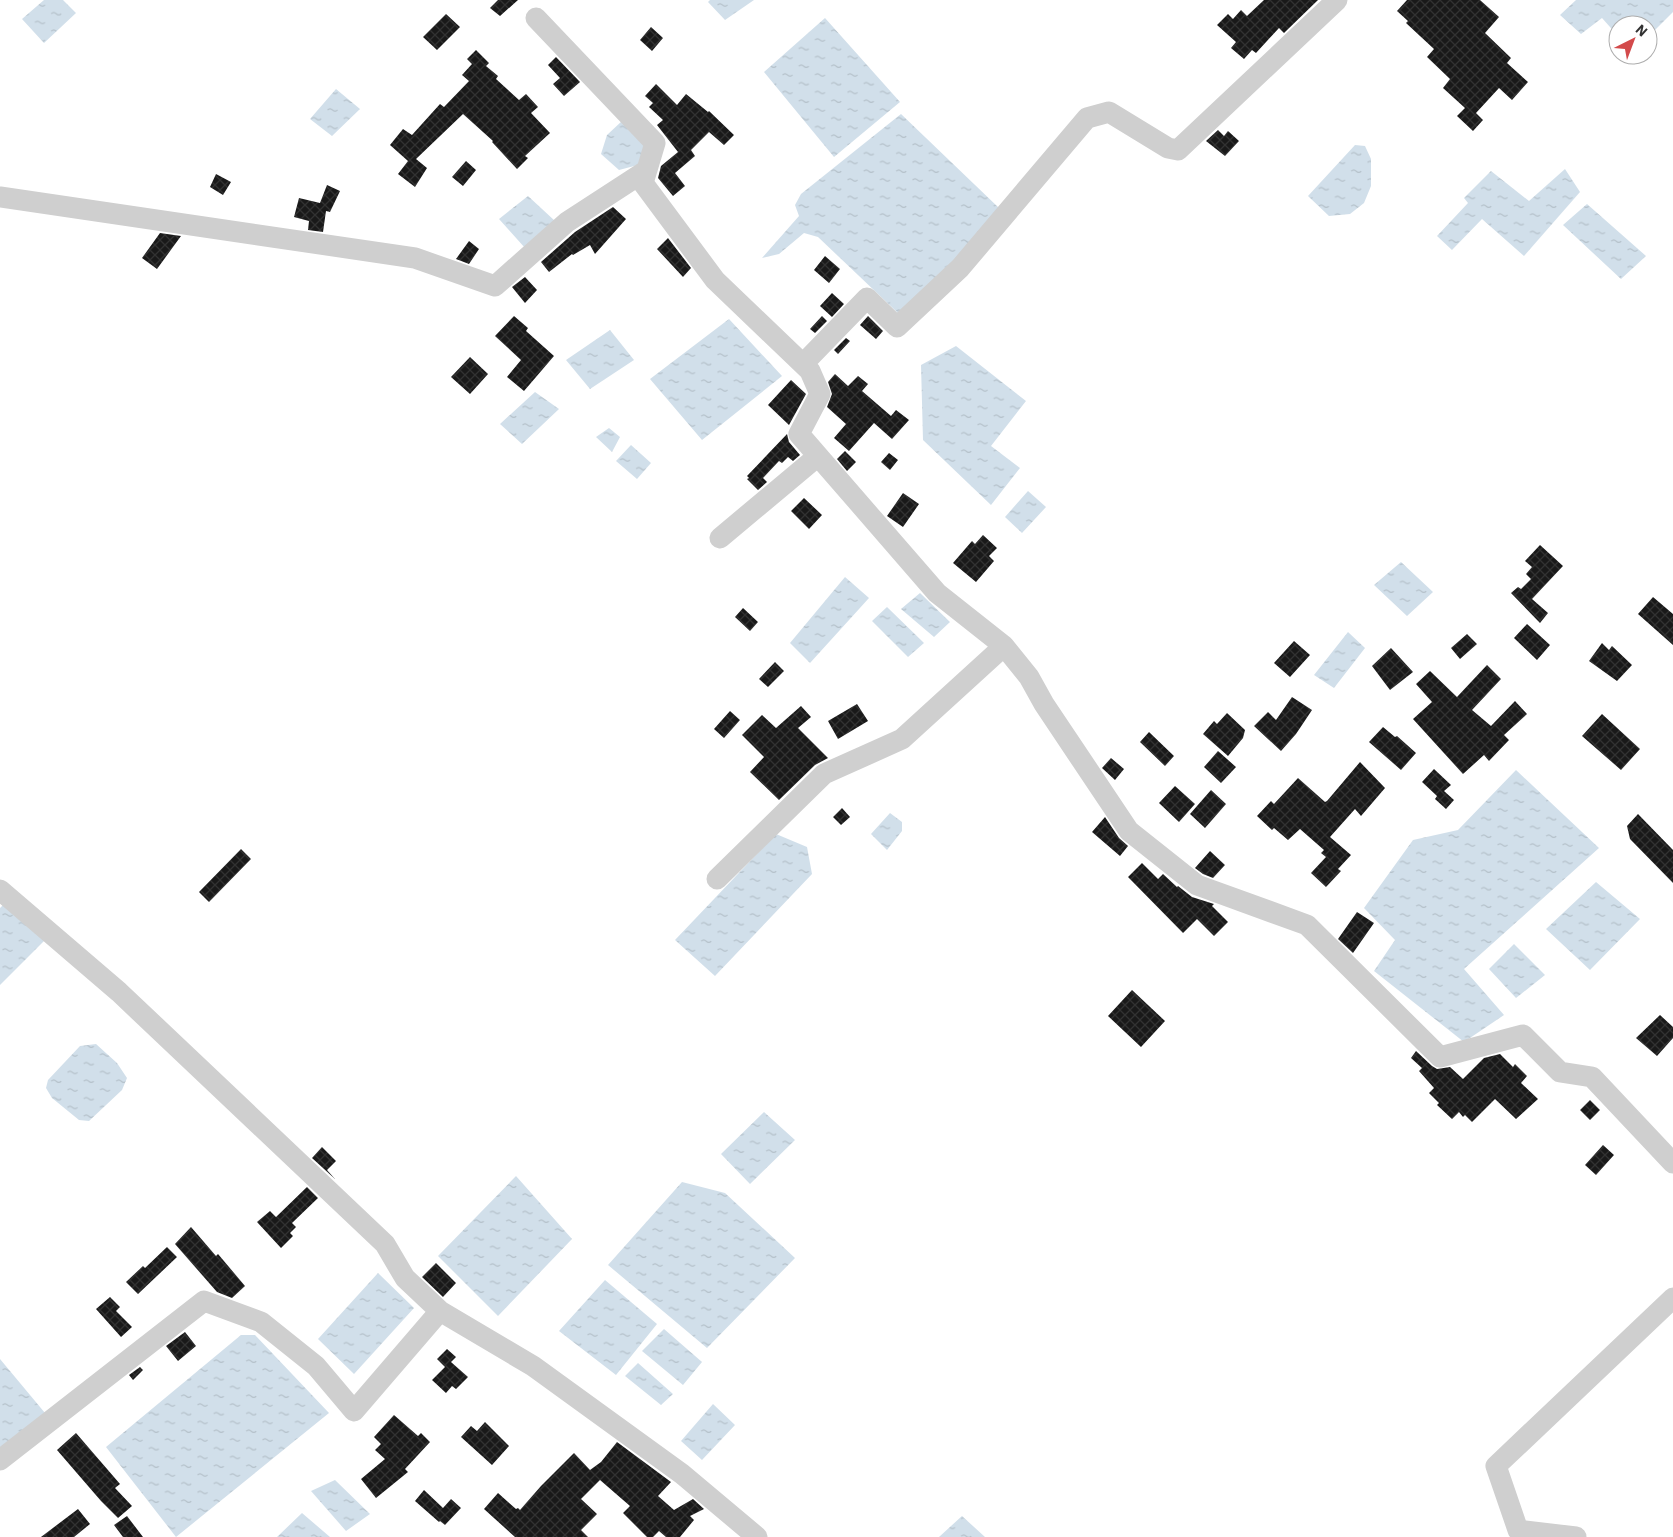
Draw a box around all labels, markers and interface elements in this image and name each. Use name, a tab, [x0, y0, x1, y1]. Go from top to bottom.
north arrow	[1608, 15, 1658, 65]
text: N	[1632, 20, 1651, 40]

